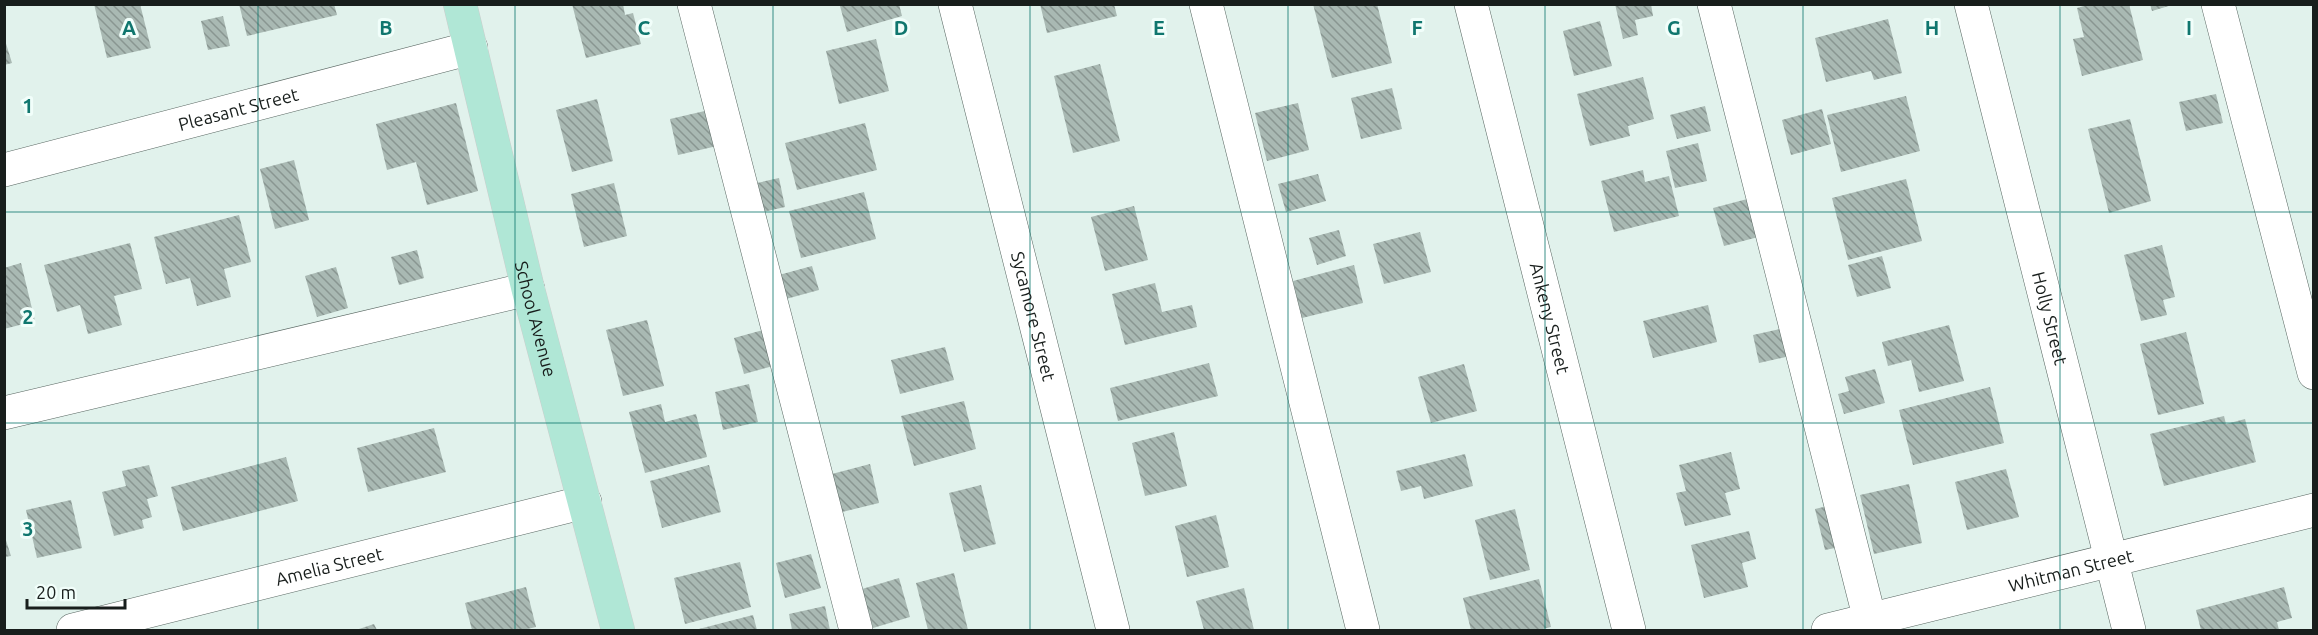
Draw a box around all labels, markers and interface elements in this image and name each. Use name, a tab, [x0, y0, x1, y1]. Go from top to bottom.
text: A	[122, 16, 136, 39]
text: B	[379, 16, 393, 39]
text: C	[638, 16, 651, 39]
text: D	[894, 16, 908, 39]
text: E	[1153, 16, 1165, 39]
text: F	[1411, 16, 1423, 39]
text: G	[1667, 16, 1681, 39]
text: H	[1925, 16, 1939, 39]
text: I	[2186, 16, 2192, 39]
street label: Pleasant Street	[176, 84, 300, 134]
text: 1	[22, 94, 34, 117]
street label: Sycamore Street	[1008, 249, 1060, 383]
street label: School Avenue	[512, 259, 561, 379]
street label: Ankeny Street	[1527, 260, 1574, 376]
street label: Holly Street	[2029, 269, 2072, 367]
text: 2	[22, 305, 34, 328]
text: 3	[22, 517, 34, 540]
street label: Amelia Street	[273, 543, 385, 589]
street label: Whitman Street	[2006, 545, 2135, 595]
scale bar	[27, 572, 124, 610]
text: 20 m	[36, 582, 76, 602]

